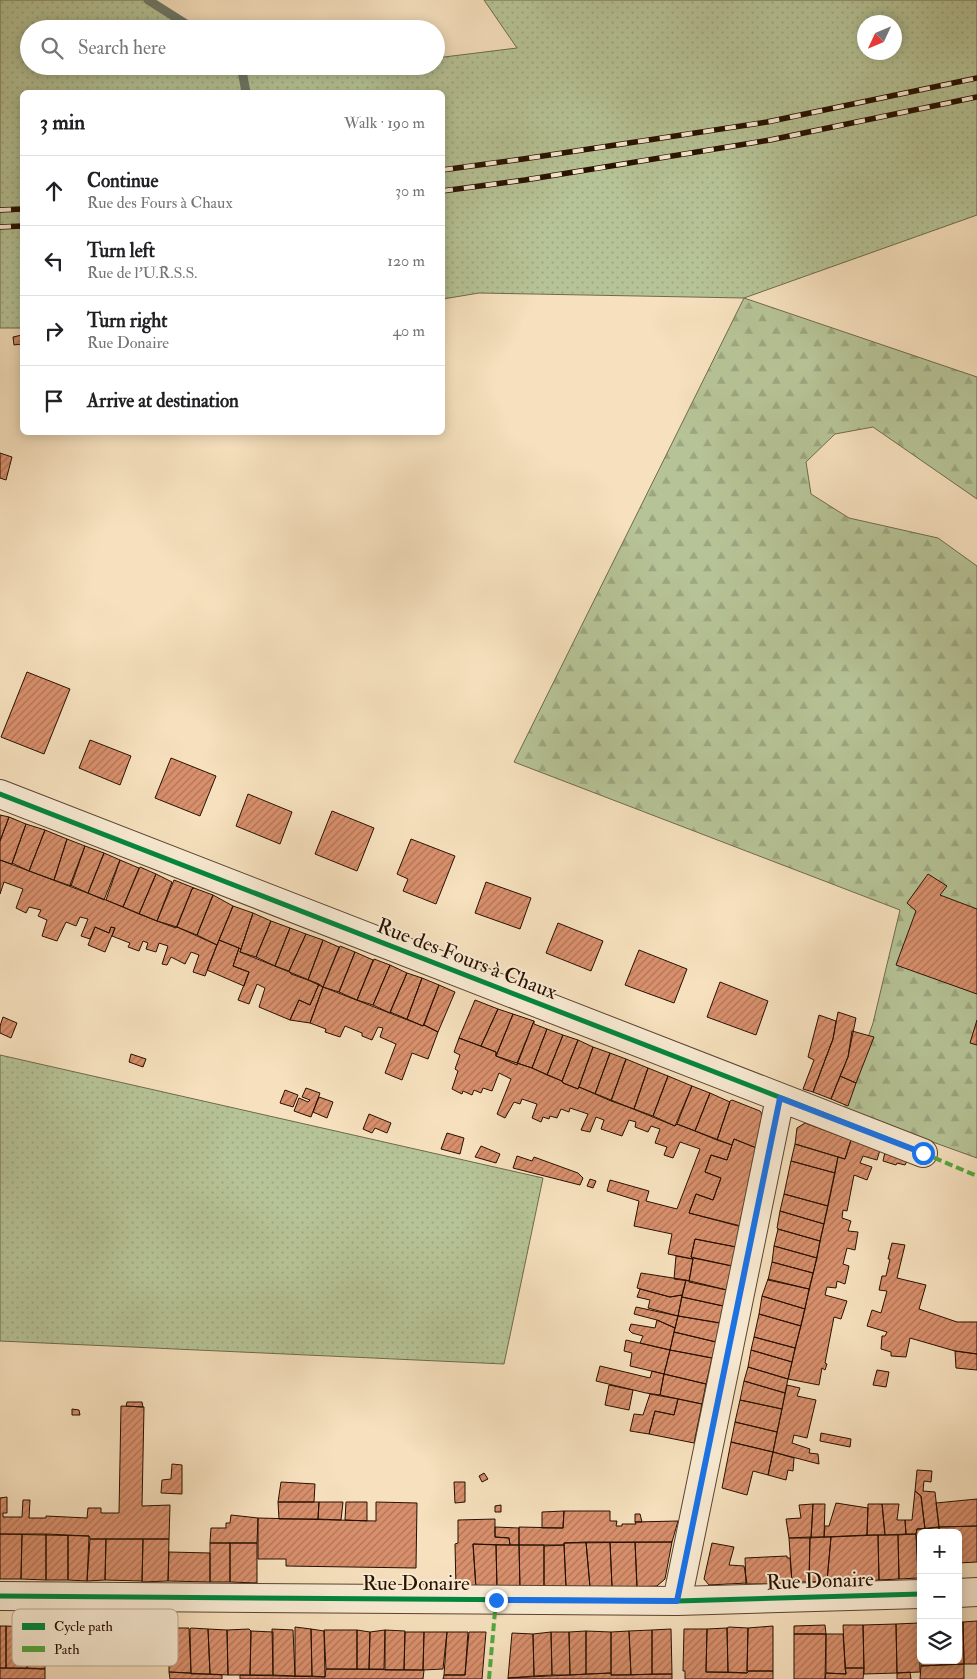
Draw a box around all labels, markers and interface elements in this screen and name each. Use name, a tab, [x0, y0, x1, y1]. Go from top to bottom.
north arrow	[857, 15, 902, 60]
search box	[20, 20, 445, 75]
icon: search	[38, 34, 66, 62]
text: Search here	[78, 36, 166, 60]
text: 3 min	[40, 109, 85, 136]
text: Walk · 190 m	[344, 113, 425, 133]
text: Continue	[87, 169, 158, 193]
icon: ahead	[40, 177, 68, 205]
text: 30 m	[395, 181, 425, 201]
text: Rue des Fours à Chaux	[87, 193, 233, 213]
text: Turn left	[87, 239, 155, 263]
icon: left	[40, 247, 68, 275]
text: 120 m	[387, 251, 425, 271]
text: Rue de l'U.R.S.S.	[87, 263, 197, 283]
text: Turn right	[87, 309, 167, 333]
icon: right	[40, 317, 68, 345]
text: 40 m	[392, 321, 425, 341]
text: Rue Donaire	[87, 333, 169, 353]
icon: arrive	[40, 387, 68, 415]
text: Arrive at destination	[87, 389, 239, 413]
street label: Rue des Fours à Chaux	[373, 912, 562, 1006]
route start	[912, 1142, 935, 1165]
map controls	[917, 1529, 962, 1664]
button: +	[917, 1529, 962, 1574]
street label: Rue Donaire	[766, 1566, 875, 1596]
street label: Rue Donaire	[362, 1570, 470, 1597]
button: −	[917, 1574, 962, 1619]
route end	[485, 1589, 508, 1612]
legend	[12, 1609, 178, 1666]
text: Cycle path	[54, 1618, 114, 1636]
button: layers	[917, 1619, 962, 1664]
text: Path	[54, 1641, 80, 1658]

